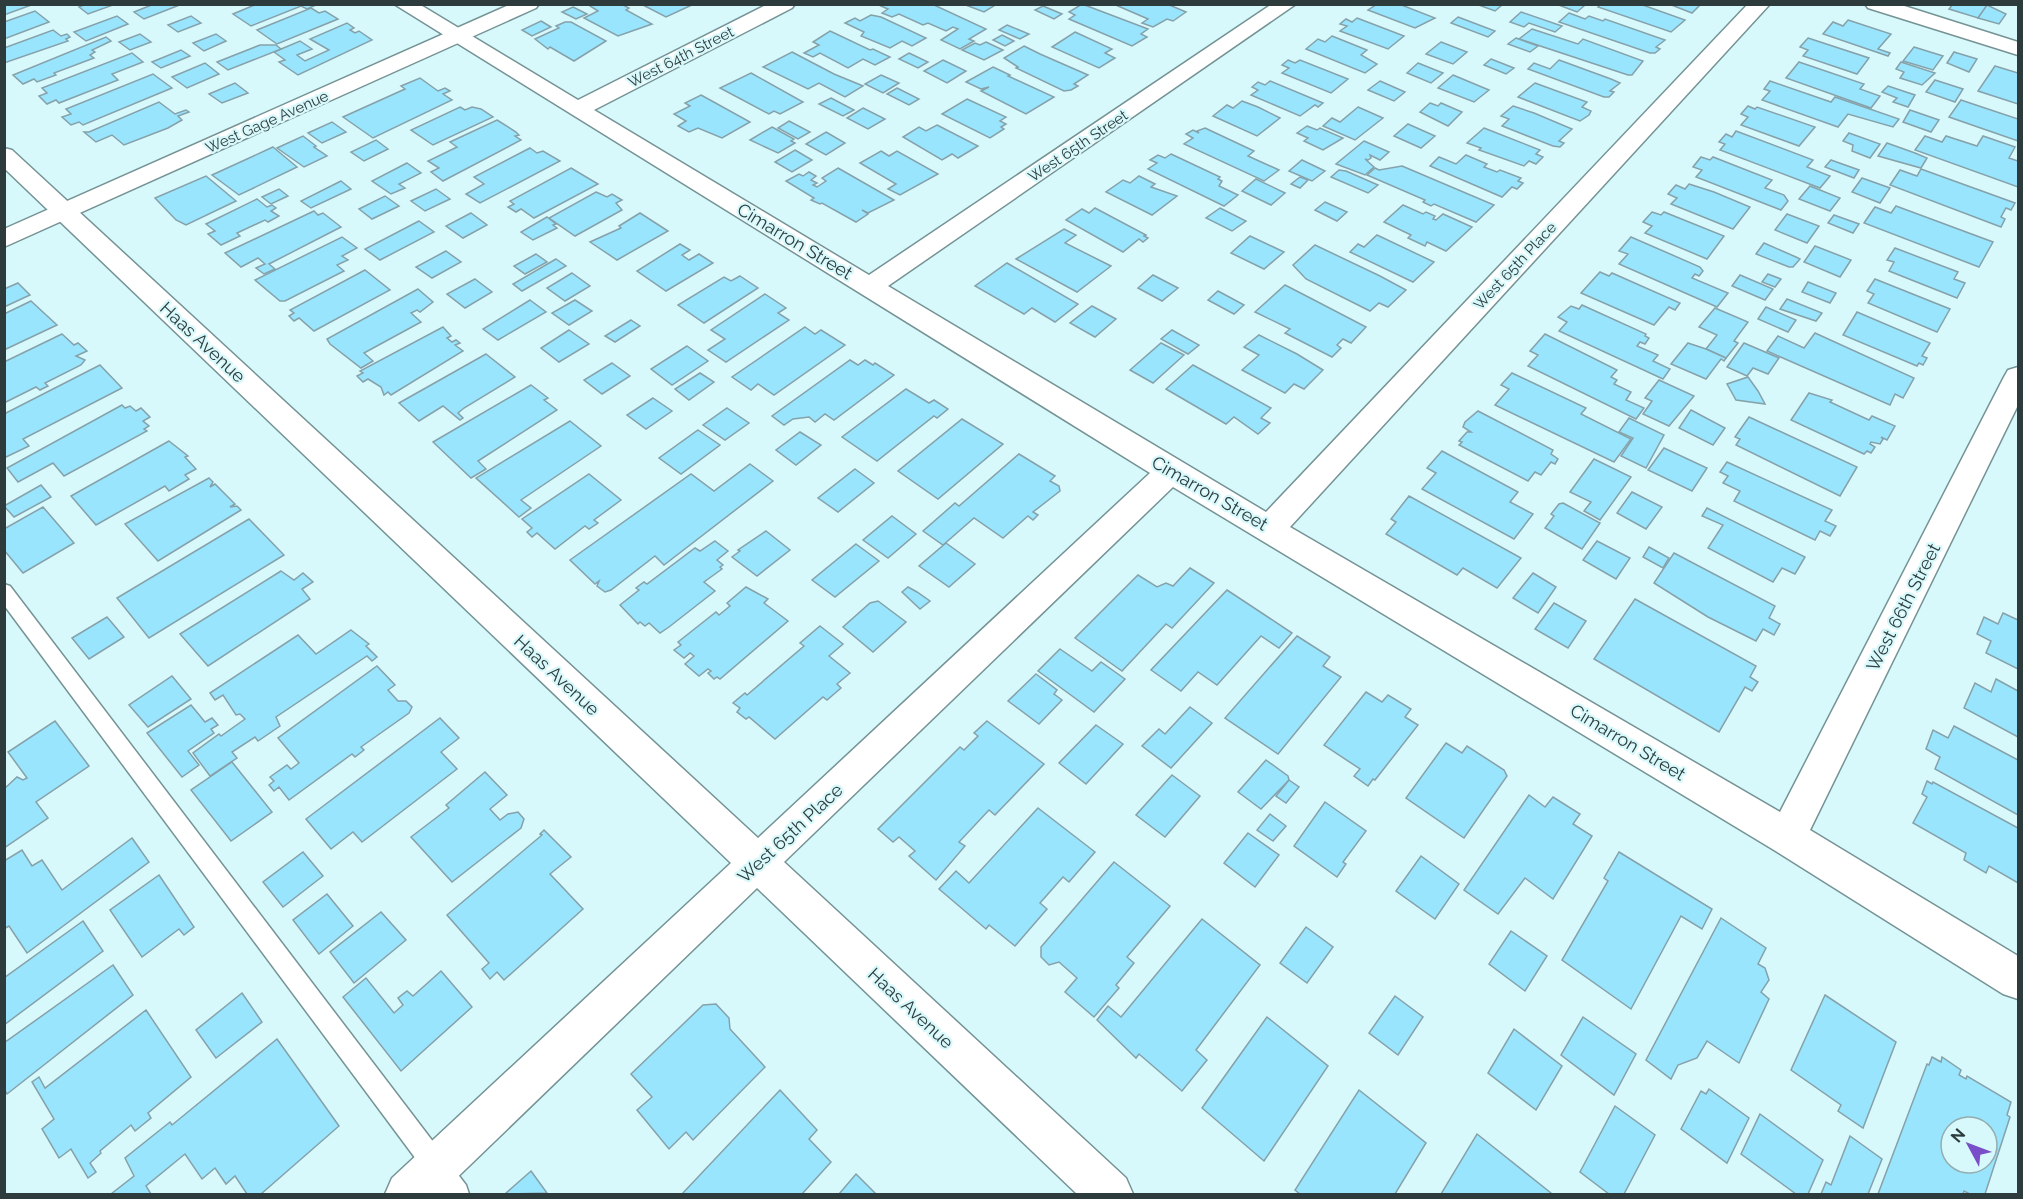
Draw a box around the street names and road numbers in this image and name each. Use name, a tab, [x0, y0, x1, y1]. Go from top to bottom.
street label: West 64th Street	[625, 23, 737, 91]
street label: West Gage Avenue	[203, 87, 331, 157]
street label: West 65th Street	[1025, 106, 1131, 186]
street label: Cimarron Street	[734, 198, 856, 284]
street label: West 65th Place	[1470, 218, 1560, 313]
street label: Haas Avenue	[156, 297, 250, 387]
street label: Cimarron Street	[1148, 451, 1272, 535]
street label: West 66th Street	[1862, 540, 1944, 674]
street label: Haas Avenue	[510, 630, 604, 720]
street label: Cimarron Street	[1567, 699, 1689, 785]
street label: West 65th Place	[733, 779, 847, 887]
street label: Haas Avenue	[864, 963, 958, 1053]

